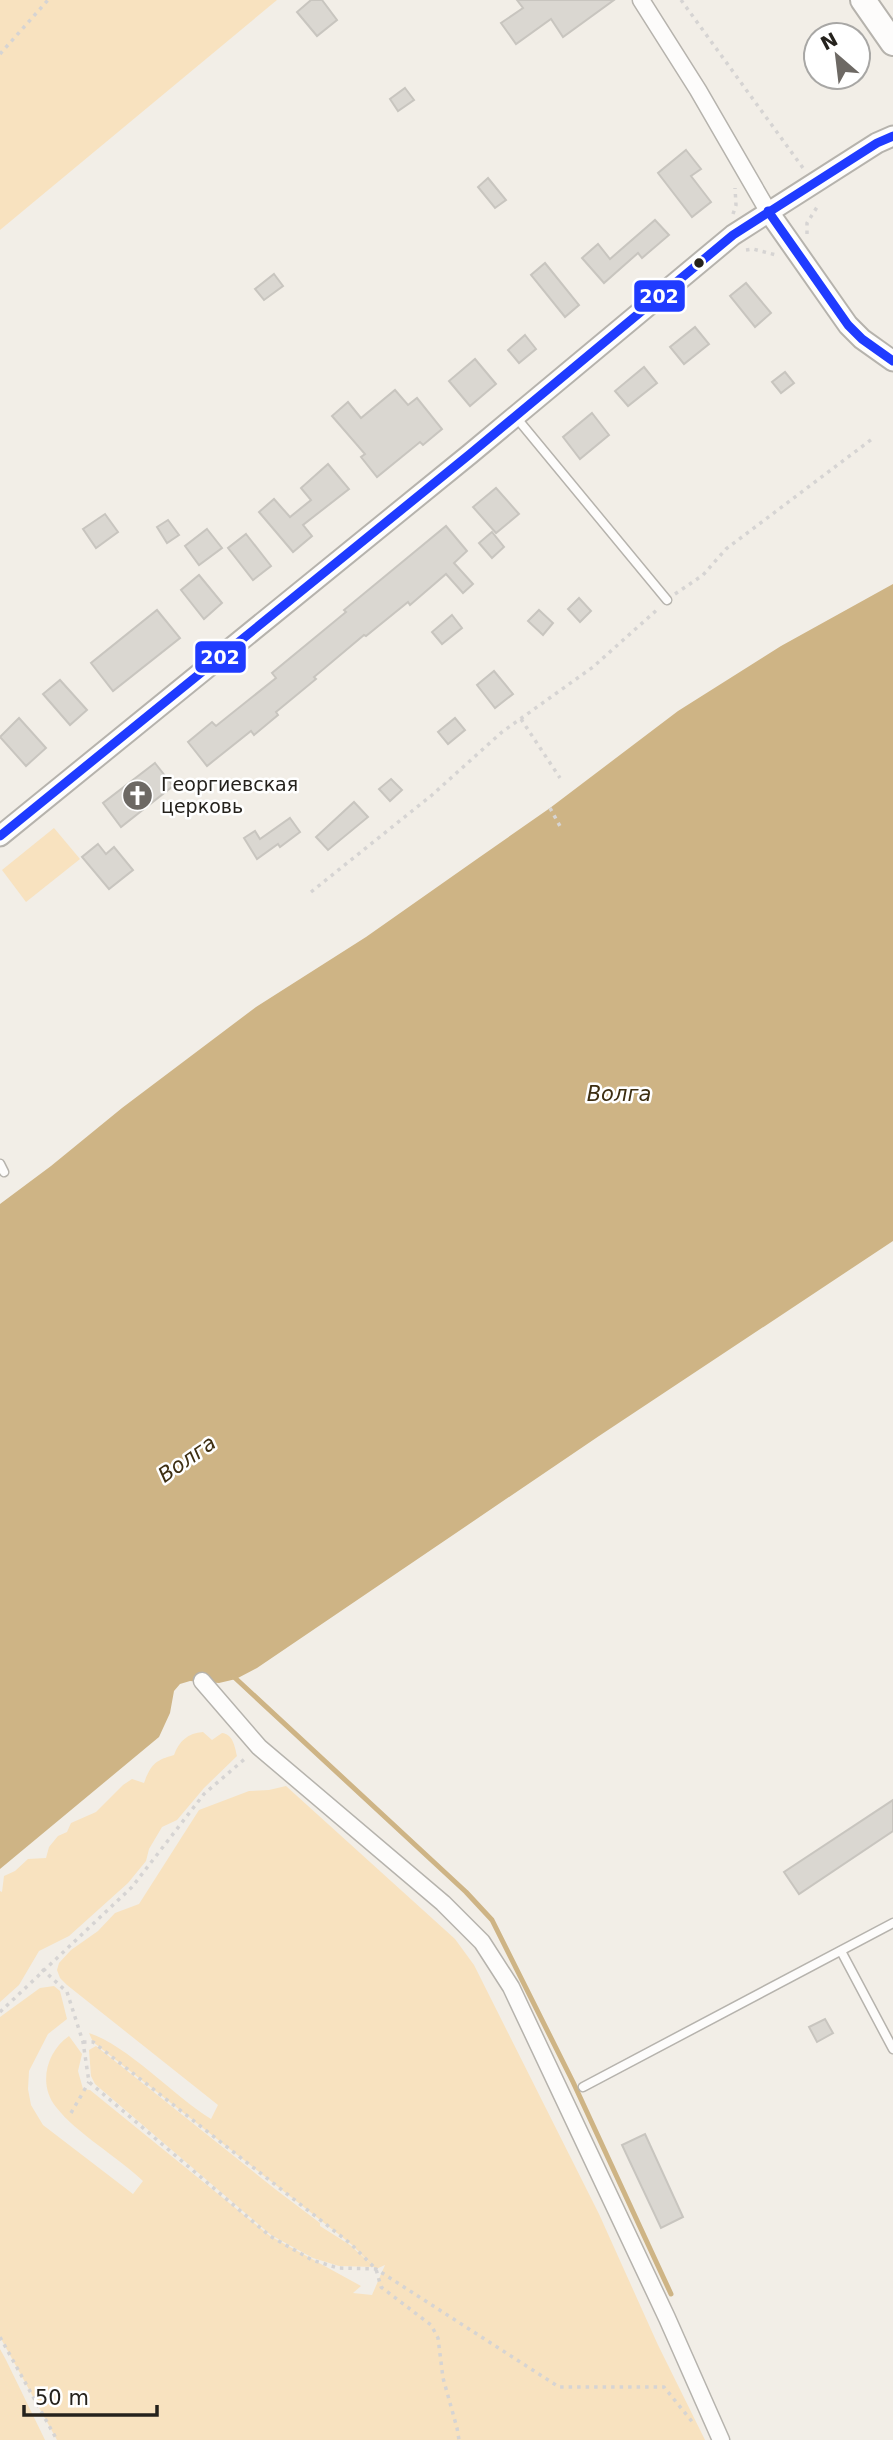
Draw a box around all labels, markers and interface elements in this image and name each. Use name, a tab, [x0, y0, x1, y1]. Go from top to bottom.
north arrow	[802, 21, 872, 91]
text: N	[817, 28, 841, 54]
unlabelled marker	[692, 256, 706, 270]
line badge: 202	[633, 279, 686, 313]
text: 202	[639, 285, 679, 307]
line badge: 202	[194, 640, 247, 674]
text: 202	[200, 646, 240, 668]
place label: Георгиевская церковь	[161, 773, 298, 817]
church icon: Георгиевская церковь	[121, 778, 155, 812]
water label: Волга	[587, 1082, 651, 1106]
water label: Волга	[154, 1431, 220, 1487]
scale bar	[24, 2374, 158, 2418]
text: 50 m	[35, 2386, 89, 2410]

